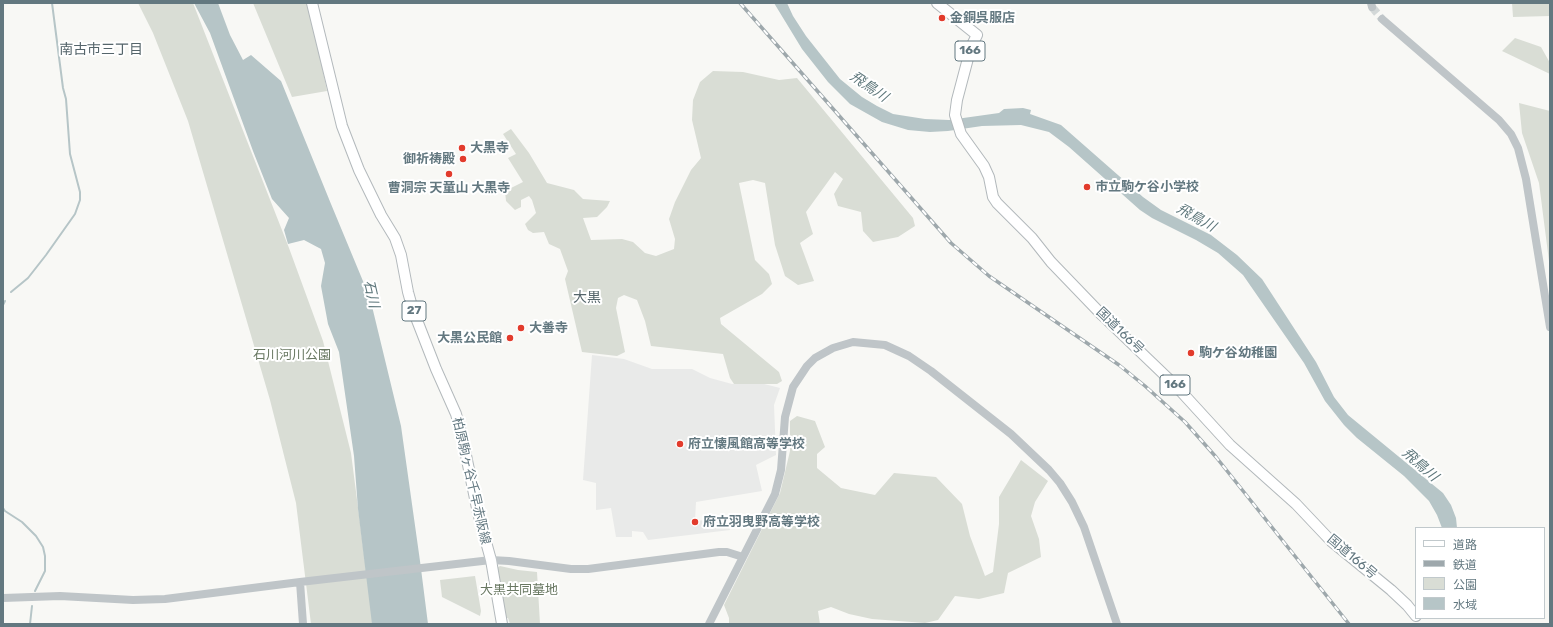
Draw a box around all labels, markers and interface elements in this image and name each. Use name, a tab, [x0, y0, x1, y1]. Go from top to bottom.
place label: 金銅呉服店	[950, 10, 1015, 26]
marker: 金銅呉服店	[937, 13, 947, 23]
road number: 166	[955, 41, 985, 61]
district label: 南古市三丁目	[59, 42, 143, 58]
water label: 飛鳥川	[847, 68, 891, 106]
place label: 大黒寺	[470, 140, 509, 156]
marker: 大黒寺	[457, 143, 467, 153]
place label: 御祈祷殿	[403, 151, 455, 167]
marker: 御祈祷殿	[458, 154, 468, 164]
marker: 曹洞宗 天童山 大黒寺	[444, 169, 454, 179]
place label: 市立駒ケ谷小学校	[1095, 179, 1199, 195]
place label: 曹洞宗 天童山 大黒寺	[388, 180, 510, 196]
marker: 市立駒ケ谷小学校	[1082, 182, 1092, 192]
water label: 飛鳥川	[1174, 200, 1218, 236]
water label: 石川	[360, 278, 382, 310]
district label: 大黒	[573, 290, 601, 306]
road number: 27	[402, 301, 426, 321]
street label: 国道166号	[1093, 304, 1147, 358]
place label: 大善寺	[529, 320, 568, 336]
marker: 大善寺	[516, 323, 526, 333]
place label: 大黒公民館	[437, 330, 502, 346]
marker: 大黒公民館	[505, 333, 515, 343]
place label: 駒ケ谷幼稚園	[1199, 345, 1277, 361]
park label: 石川河川公園	[253, 347, 331, 363]
marker: 駒ケ谷幼稚園	[1186, 348, 1196, 358]
road number: 166	[1160, 375, 1190, 395]
street label: 柏原駒ヶ谷千早赤阪線	[449, 416, 493, 546]
place label: 府立懐風館高等学校	[688, 436, 805, 452]
marker: 府立懐風館高等学校	[675, 439, 685, 449]
water label: 飛鳥川	[1399, 445, 1441, 485]
place label: 府立羽曳野高等学校	[703, 514, 820, 530]
marker: 府立羽曳野高等学校	[690, 517, 700, 527]
legend	[1415, 527, 1545, 619]
street label: 国道166号	[1324, 532, 1380, 582]
text: 道路	[1453, 538, 1477, 552]
text: 鉄道	[1453, 558, 1477, 572]
text: 公園	[1453, 578, 1477, 592]
park label: 大黒共同墓地	[480, 582, 558, 598]
text: 水域	[1453, 598, 1477, 612]

